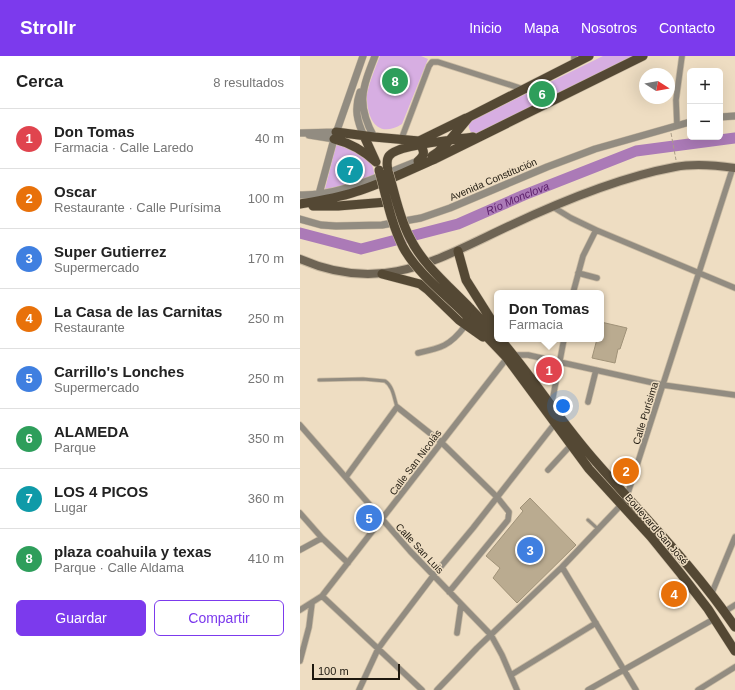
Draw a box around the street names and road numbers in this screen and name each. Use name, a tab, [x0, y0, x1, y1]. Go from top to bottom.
street label: Avenida Constitución	[448, 156, 539, 203]
street label: Calle Purísima	[631, 380, 660, 446]
street label: Calle San Nicolás	[387, 427, 444, 497]
street label: Boulevard San José	[623, 492, 690, 567]
street label: Calle San Luis	[394, 521, 446, 576]

